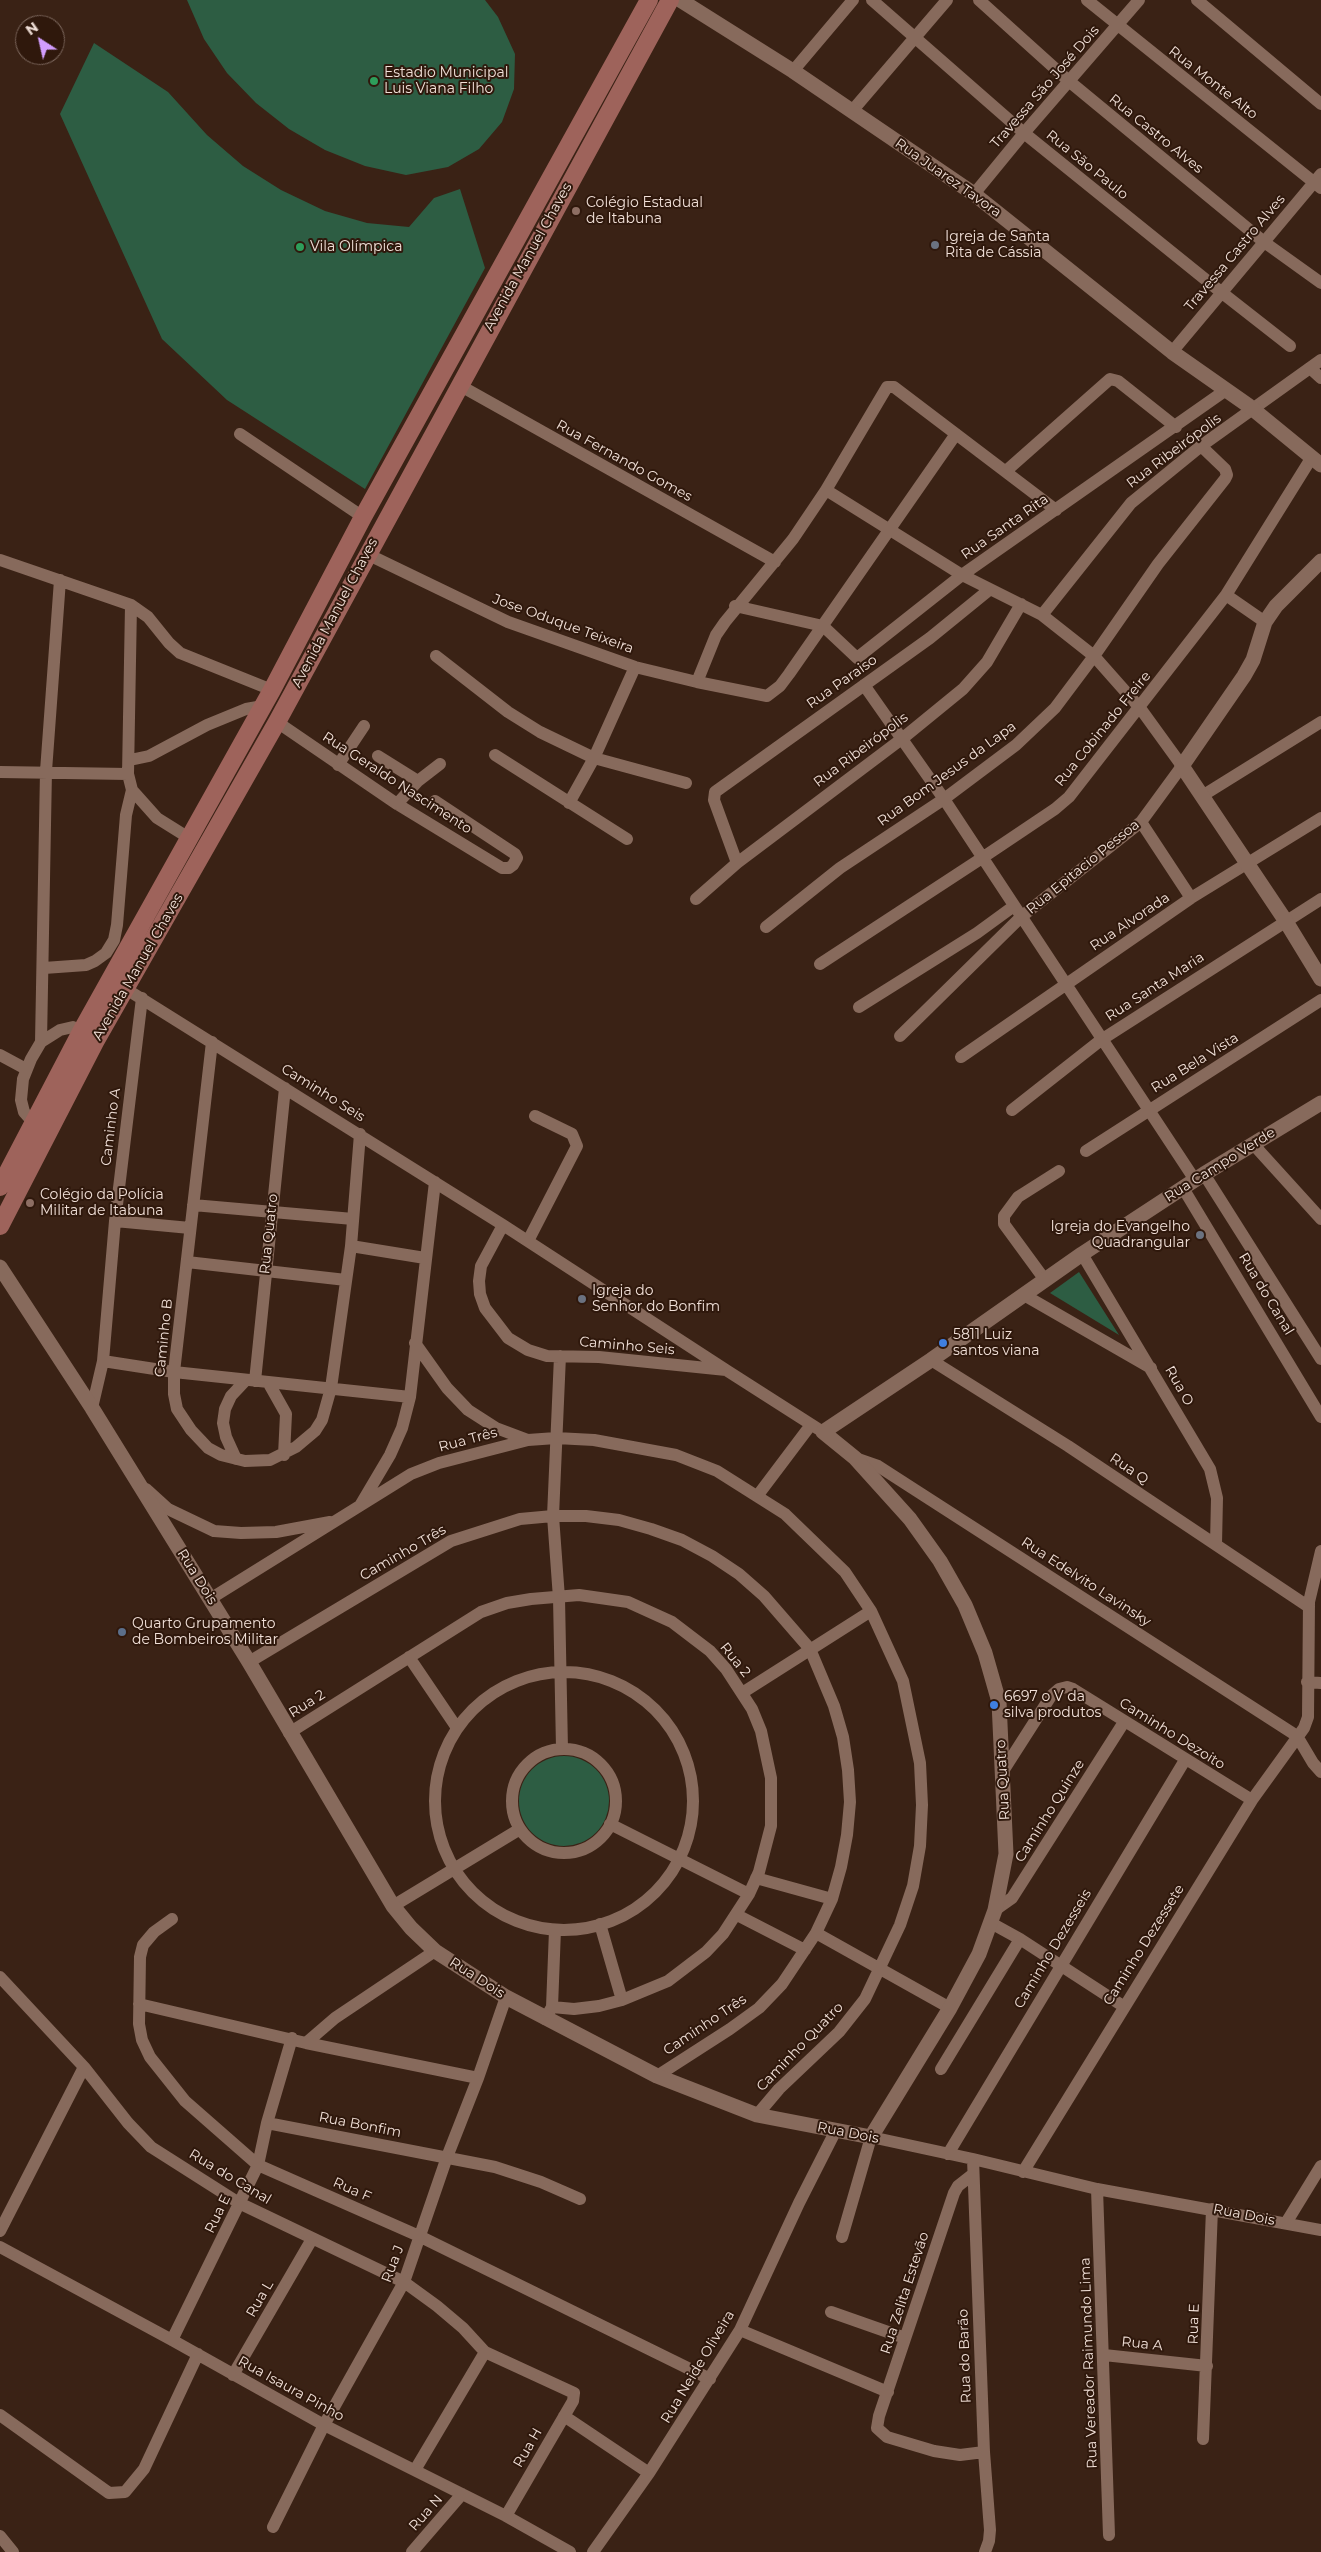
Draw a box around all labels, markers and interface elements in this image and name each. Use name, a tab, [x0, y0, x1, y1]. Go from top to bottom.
north arrow	[15, 15, 65, 65]
text: N	[22, 18, 42, 39]
street label: Travessa São José Dois	[987, 22, 1103, 152]
street label: Rua Monte Alto	[1165, 43, 1261, 123]
place label: Estadio Municipal Luis Viana Filho	[384, 65, 508, 98]
marker: Estadio Municipal Luis Viana Filho	[368, 75, 380, 87]
street label: Rua Castro Alves	[1105, 91, 1207, 177]
street label: Rua São Paulo	[1043, 127, 1131, 203]
street label: Rua Juarez Tavora	[892, 135, 1004, 221]
street label: Avenida Manuel Chaves	[480, 180, 576, 334]
street label: Travessa Castro Alves	[1181, 191, 1289, 315]
place label: Colégio Estadual de Itabuna	[586, 195, 703, 228]
marker: Colégio Estadual de Itabuna	[570, 205, 582, 217]
place label: Igreja de Santa Rita de Cássia	[945, 229, 1050, 262]
place label: Vila Olímpica	[310, 239, 403, 255]
marker: Igreja de Santa Rita de Cássia	[929, 239, 941, 251]
marker: Vila Olímpica	[294, 241, 306, 253]
street label: Rua Ribeirópolis	[1123, 410, 1225, 492]
street label: Rua Fernando Gomes	[553, 417, 695, 505]
street label: Rua Santa Rita	[958, 491, 1052, 563]
street label: Avenida Manuel Chaves	[288, 535, 382, 691]
street label: Jose Oduque Teixeira	[490, 591, 636, 657]
street label: Rua Paraiso	[803, 652, 881, 712]
street label: Rua Cobinado Freire	[1051, 668, 1155, 790]
street label: Rua Ribeirópolis	[810, 709, 912, 791]
street label: Rua Bom Jesus da Lapa	[874, 718, 1020, 830]
street label: Rua Geraldo Nascimento	[319, 728, 475, 838]
street label: Rua Epitacio Pessoa	[1023, 816, 1143, 918]
street label: Rua Alvorada	[1087, 889, 1173, 955]
street label: Avenida Manuel Chaves	[89, 891, 187, 1043]
street label: Rua Santa Maria	[1103, 949, 1207, 1025]
street label: Rua Bela Vista	[1148, 1029, 1242, 1097]
street label: Caminho Seis	[278, 1061, 368, 1125]
street label: Caminho A	[98, 1087, 124, 1167]
street label: Rua Campo Verde	[1162, 1124, 1278, 1206]
place label: Colégio da Polícia Militar de Itabuna	[40, 1187, 164, 1220]
street label: Rua Quatro	[256, 1193, 282, 1275]
marker: Colégio da Polícia Militar de Itabuna	[24, 1197, 36, 1209]
place label: Igreja do Evangelho Quadrangular	[1050, 1219, 1190, 1252]
marker: Igreja do Evangelho Quadrangular	[1194, 1229, 1206, 1241]
street label: Rua do Canal	[1235, 1250, 1297, 1338]
place label: Igreja do Senhor do Bonfim	[592, 1283, 720, 1315]
marker: Igreja do Senhor do Bonfim	[576, 1293, 588, 1305]
street label: Caminho B	[152, 1298, 176, 1378]
place label: 5811 Luiz santos viana	[953, 1327, 1040, 1360]
street label: Caminho Seis	[579, 1333, 675, 1359]
marker: 5811 Luiz santos viana	[937, 1337, 949, 1349]
street label: Rua O	[1161, 1363, 1197, 1409]
street label: Rua Três	[437, 1424, 499, 1456]
street label: Rua Q	[1106, 1450, 1152, 1488]
street label: Caminho Três	[357, 1522, 449, 1584]
street label: Rua Edelvito Lavinsky	[1018, 1534, 1154, 1630]
street label: Rua Dois	[173, 1546, 221, 1608]
place label: Quarto Grupamento de Bombeiros Militar	[132, 1616, 278, 1648]
marker: Quarto Grupamento de Bombeiros Militar	[116, 1626, 128, 1638]
street label: Rua 2	[716, 1639, 754, 1681]
street label: Rua 2	[286, 1686, 328, 1722]
place label: 6697 o V da silva produtos	[1004, 1689, 1101, 1721]
street label: Caminho Dezoito	[1116, 1695, 1228, 1773]
marker: 6697 o V da silva produtos	[988, 1699, 1000, 1711]
street label: Rua Quatro	[992, 1739, 1014, 1821]
street label: Caminho Quinze	[1012, 1757, 1088, 1865]
street label: Caminho Dezessete	[1100, 1881, 1188, 2009]
street label: Caminho Dezesseis	[1011, 1886, 1095, 2012]
street label: Rua Dois	[446, 1954, 508, 2002]
street label: Caminho Três	[660, 1991, 750, 2059]
street label: Caminho Quatro	[753, 1999, 847, 2095]
street label: Rua Bonfim	[317, 2109, 403, 2141]
street label: Rua Dois	[816, 2119, 880, 2147]
street label: Rua do Canal	[186, 2146, 274, 2208]
street label: Rua F	[330, 2174, 374, 2206]
street label: Rua E	[202, 2192, 234, 2236]
street label: Rua Dois	[1212, 2201, 1276, 2229]
street label: Rua Zelita Estevão	[877, 2230, 933, 2356]
street label: Rua J	[378, 2243, 408, 2285]
street label: Rua Vereador Raimundo Lima	[1077, 2257, 1101, 2469]
street label: Rua L	[243, 2278, 277, 2320]
street label: Rua E	[1185, 2303, 1203, 2345]
street label: Rua Neide Oliveira	[658, 2307, 738, 2427]
street label: Rua do Barão	[955, 2309, 975, 2403]
street label: Rua A	[1120, 2333, 1164, 2355]
street label: Rua Isaura Pinho	[235, 2353, 347, 2425]
street label: Rua H	[510, 2425, 546, 2471]
street label: Rua N	[406, 2491, 446, 2535]

